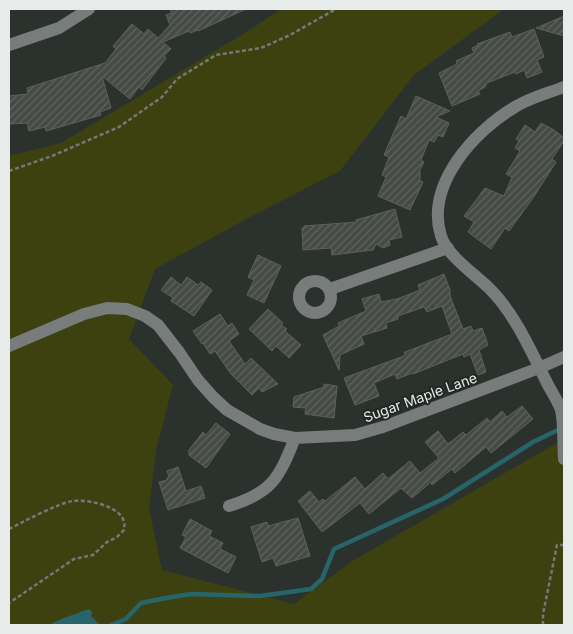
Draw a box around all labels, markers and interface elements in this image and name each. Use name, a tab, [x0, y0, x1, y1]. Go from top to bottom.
street label: Sugar Maple Lane	[361, 369, 479, 425]

